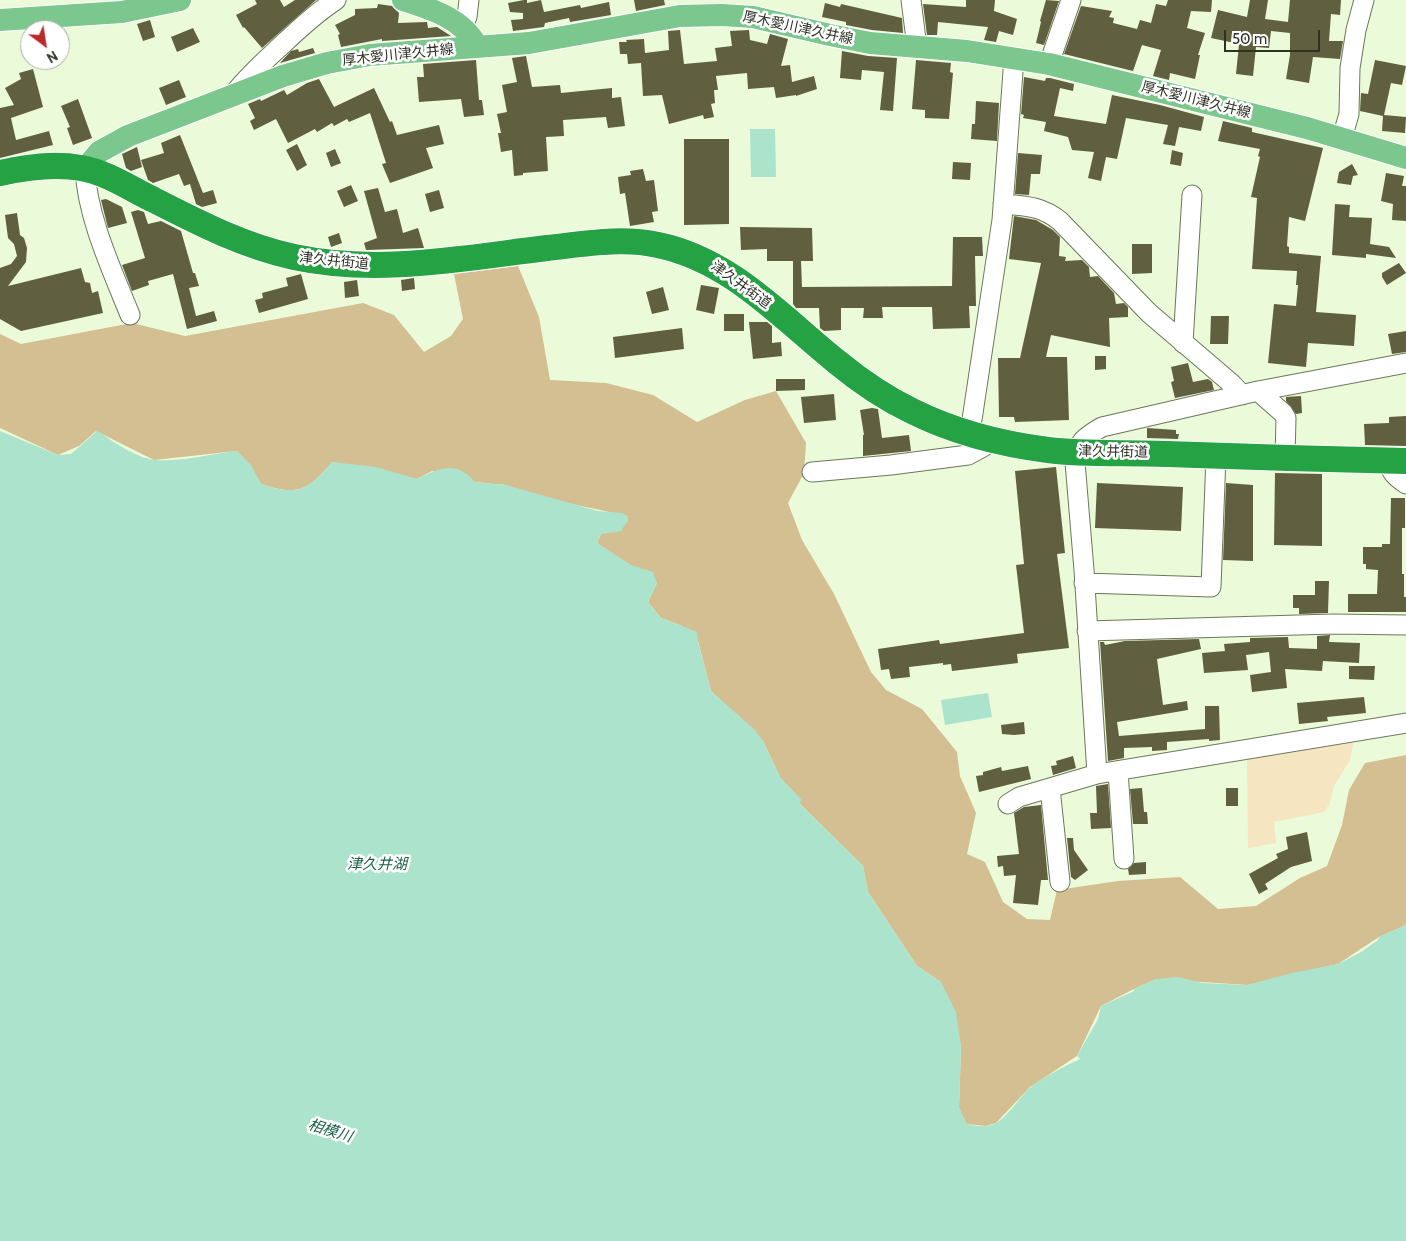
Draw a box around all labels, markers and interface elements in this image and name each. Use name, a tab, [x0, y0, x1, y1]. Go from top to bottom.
street label: 厚木愛川津久井線	[741, 8, 855, 48]
north arrow	[20, 20, 70, 70]
scale bar	[1226, 20, 1322, 52]
text: 50 m	[1232, 30, 1267, 48]
street label: 厚木愛川津久井線	[341, 41, 455, 69]
text: N	[43, 47, 61, 67]
street label: 厚木愛川津久井線	[1140, 78, 1252, 122]
street label: 津久井街道	[298, 249, 370, 273]
street label: 津久井街道	[708, 258, 774, 312]
street label: 津久井街道	[1078, 443, 1148, 461]
water label: 津久井湖	[347, 856, 407, 874]
water label: 相模川	[306, 1116, 354, 1146]

